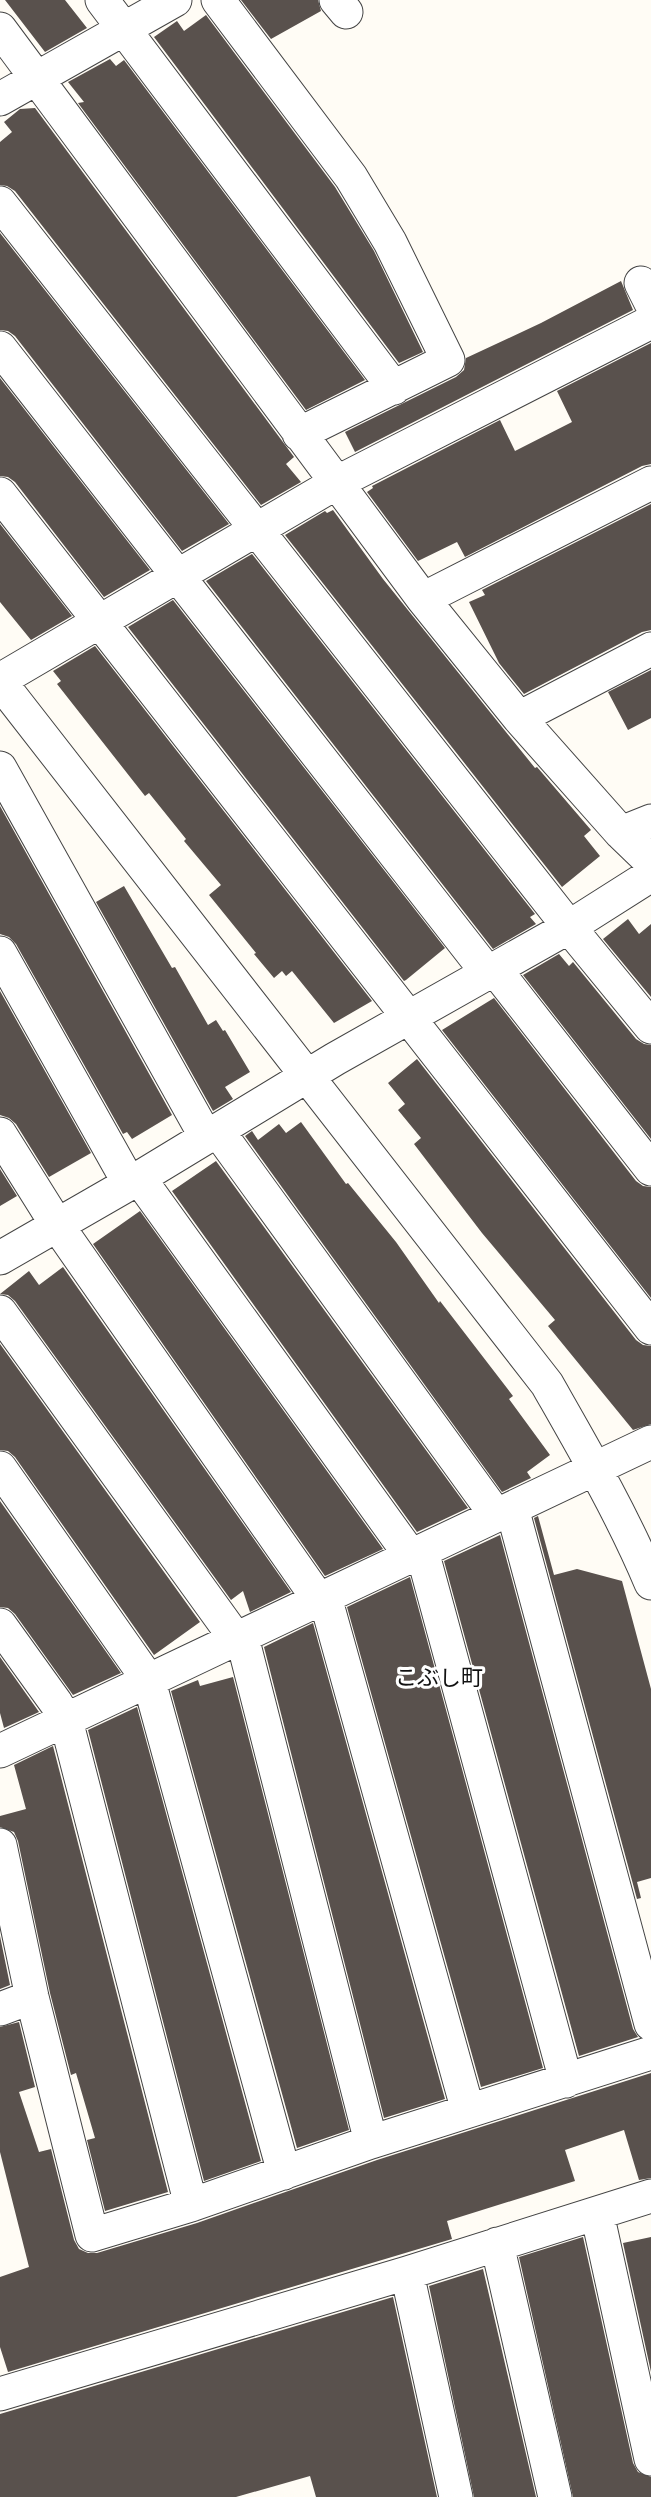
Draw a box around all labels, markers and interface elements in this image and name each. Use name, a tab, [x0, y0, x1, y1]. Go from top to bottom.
district label: こぶし町	[395, 1662, 483, 1691]

